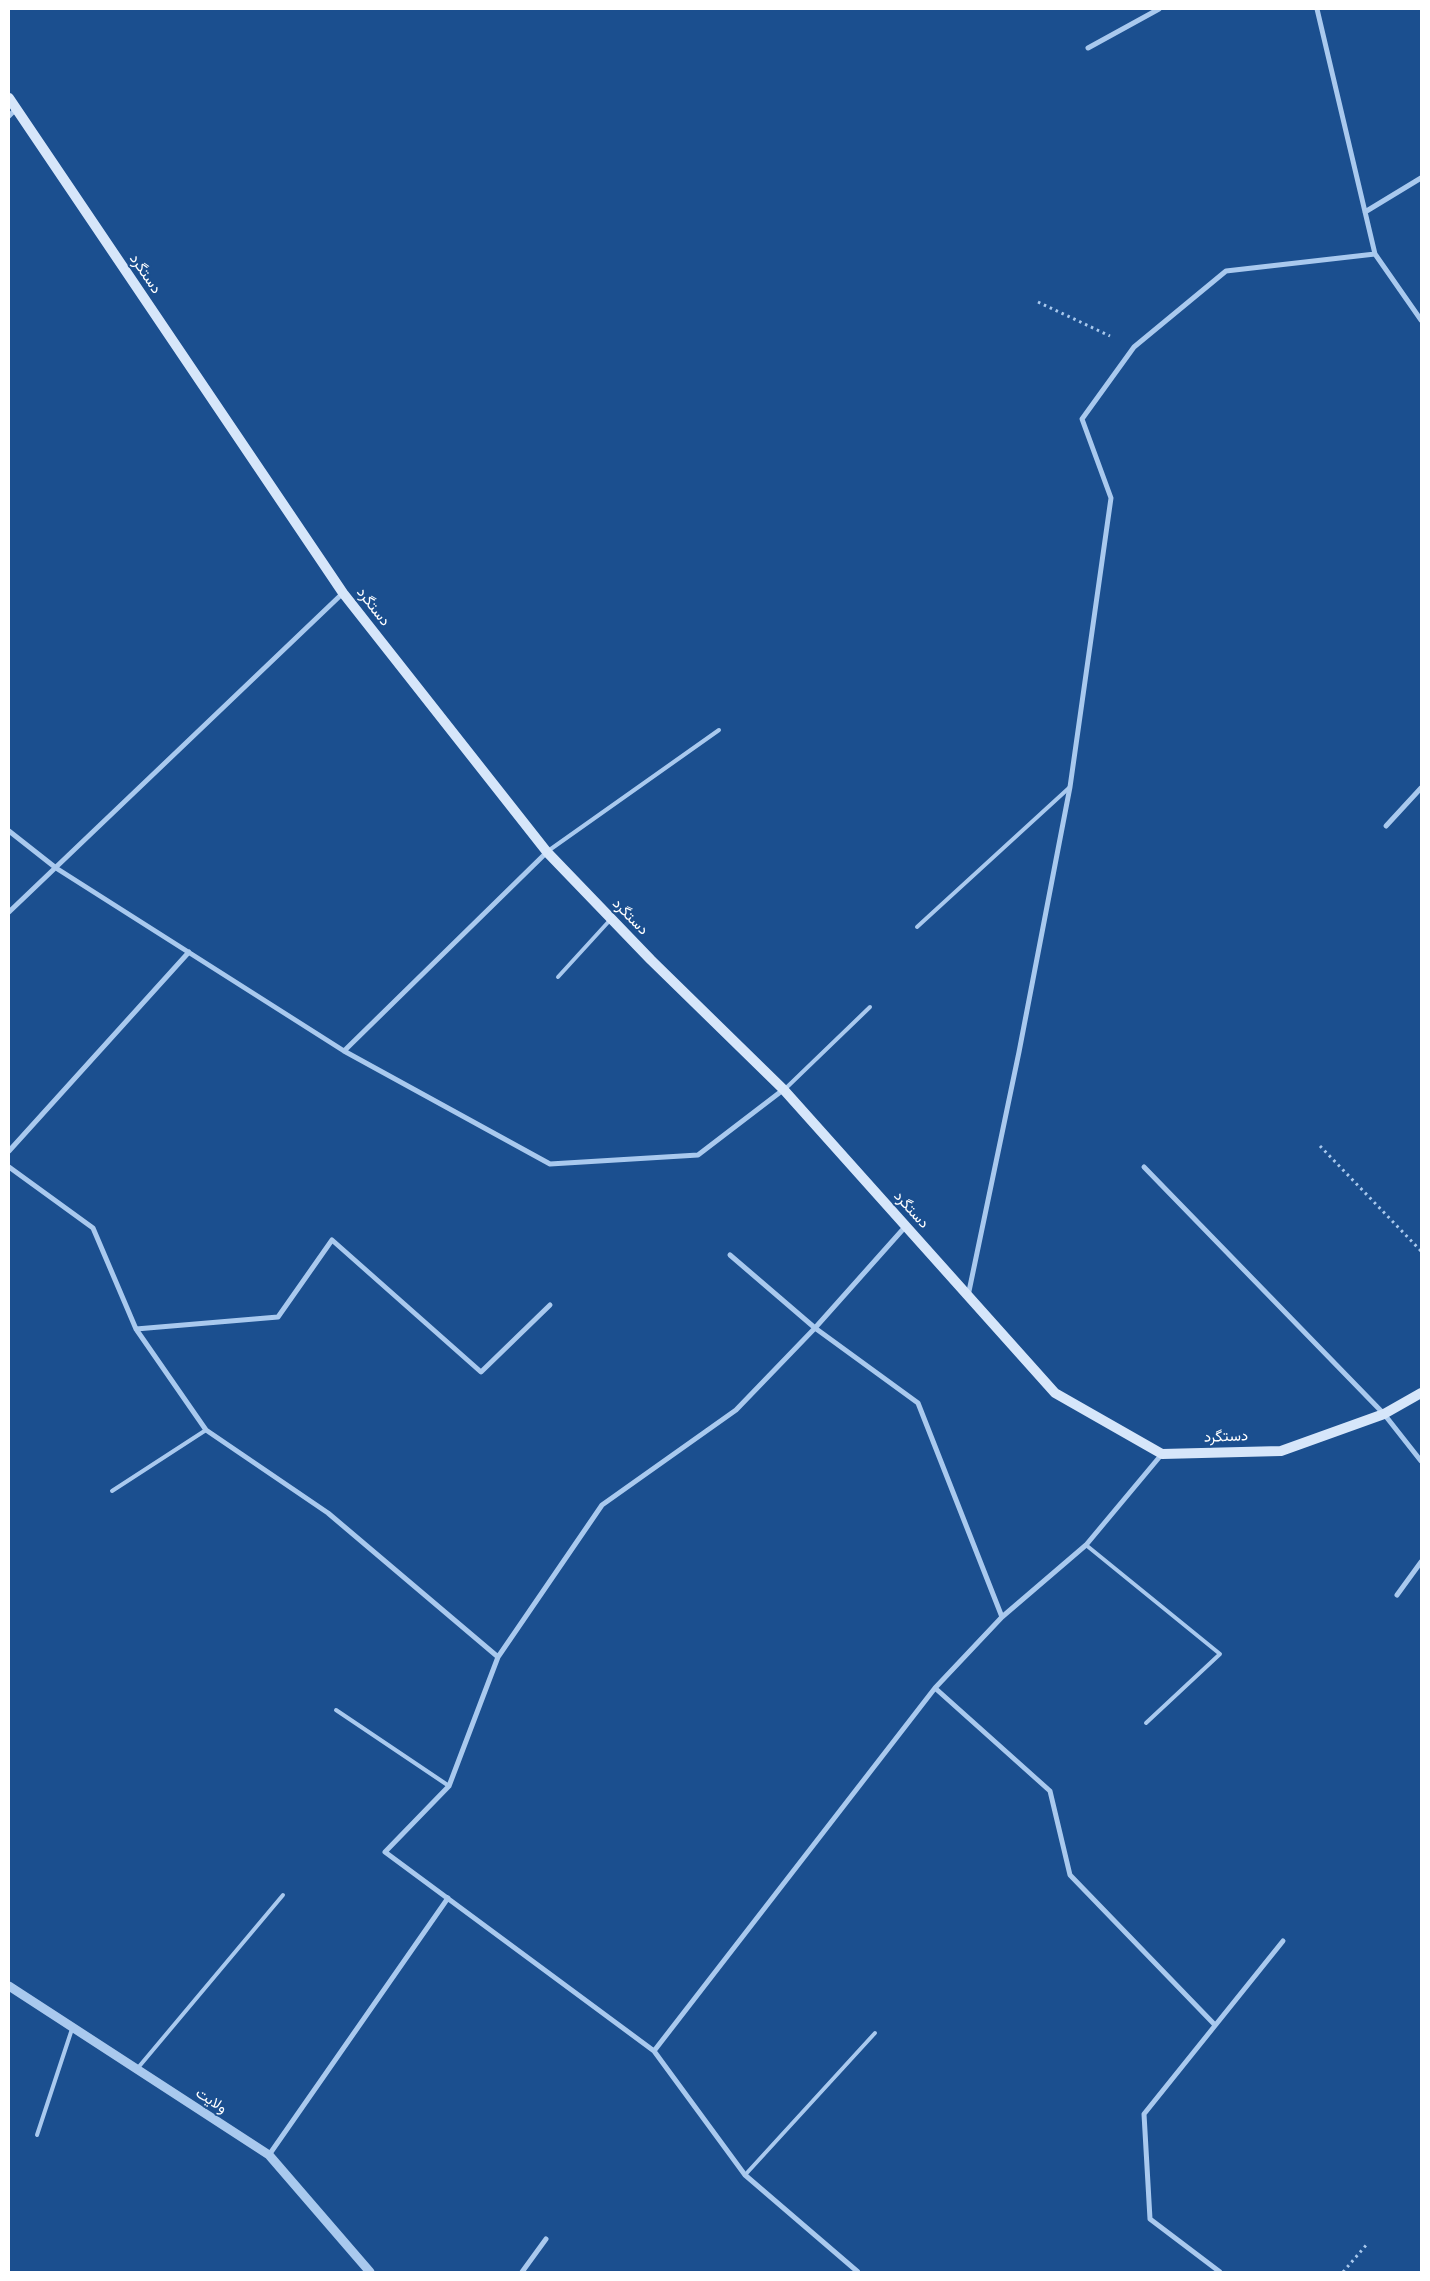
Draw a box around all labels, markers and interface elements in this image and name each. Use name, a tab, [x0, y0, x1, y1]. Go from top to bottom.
street label: دستگرد	[125, 251, 165, 297]
street label: دستگرد	[352, 584, 394, 630]
street label: دستگرد	[608, 895, 652, 939]
street label: دستگرد	[890, 1188, 932, 1232]
street label: دستگرد	[1204, 1427, 1248, 1447]
street label: ولایت	[192, 2084, 230, 2118]

